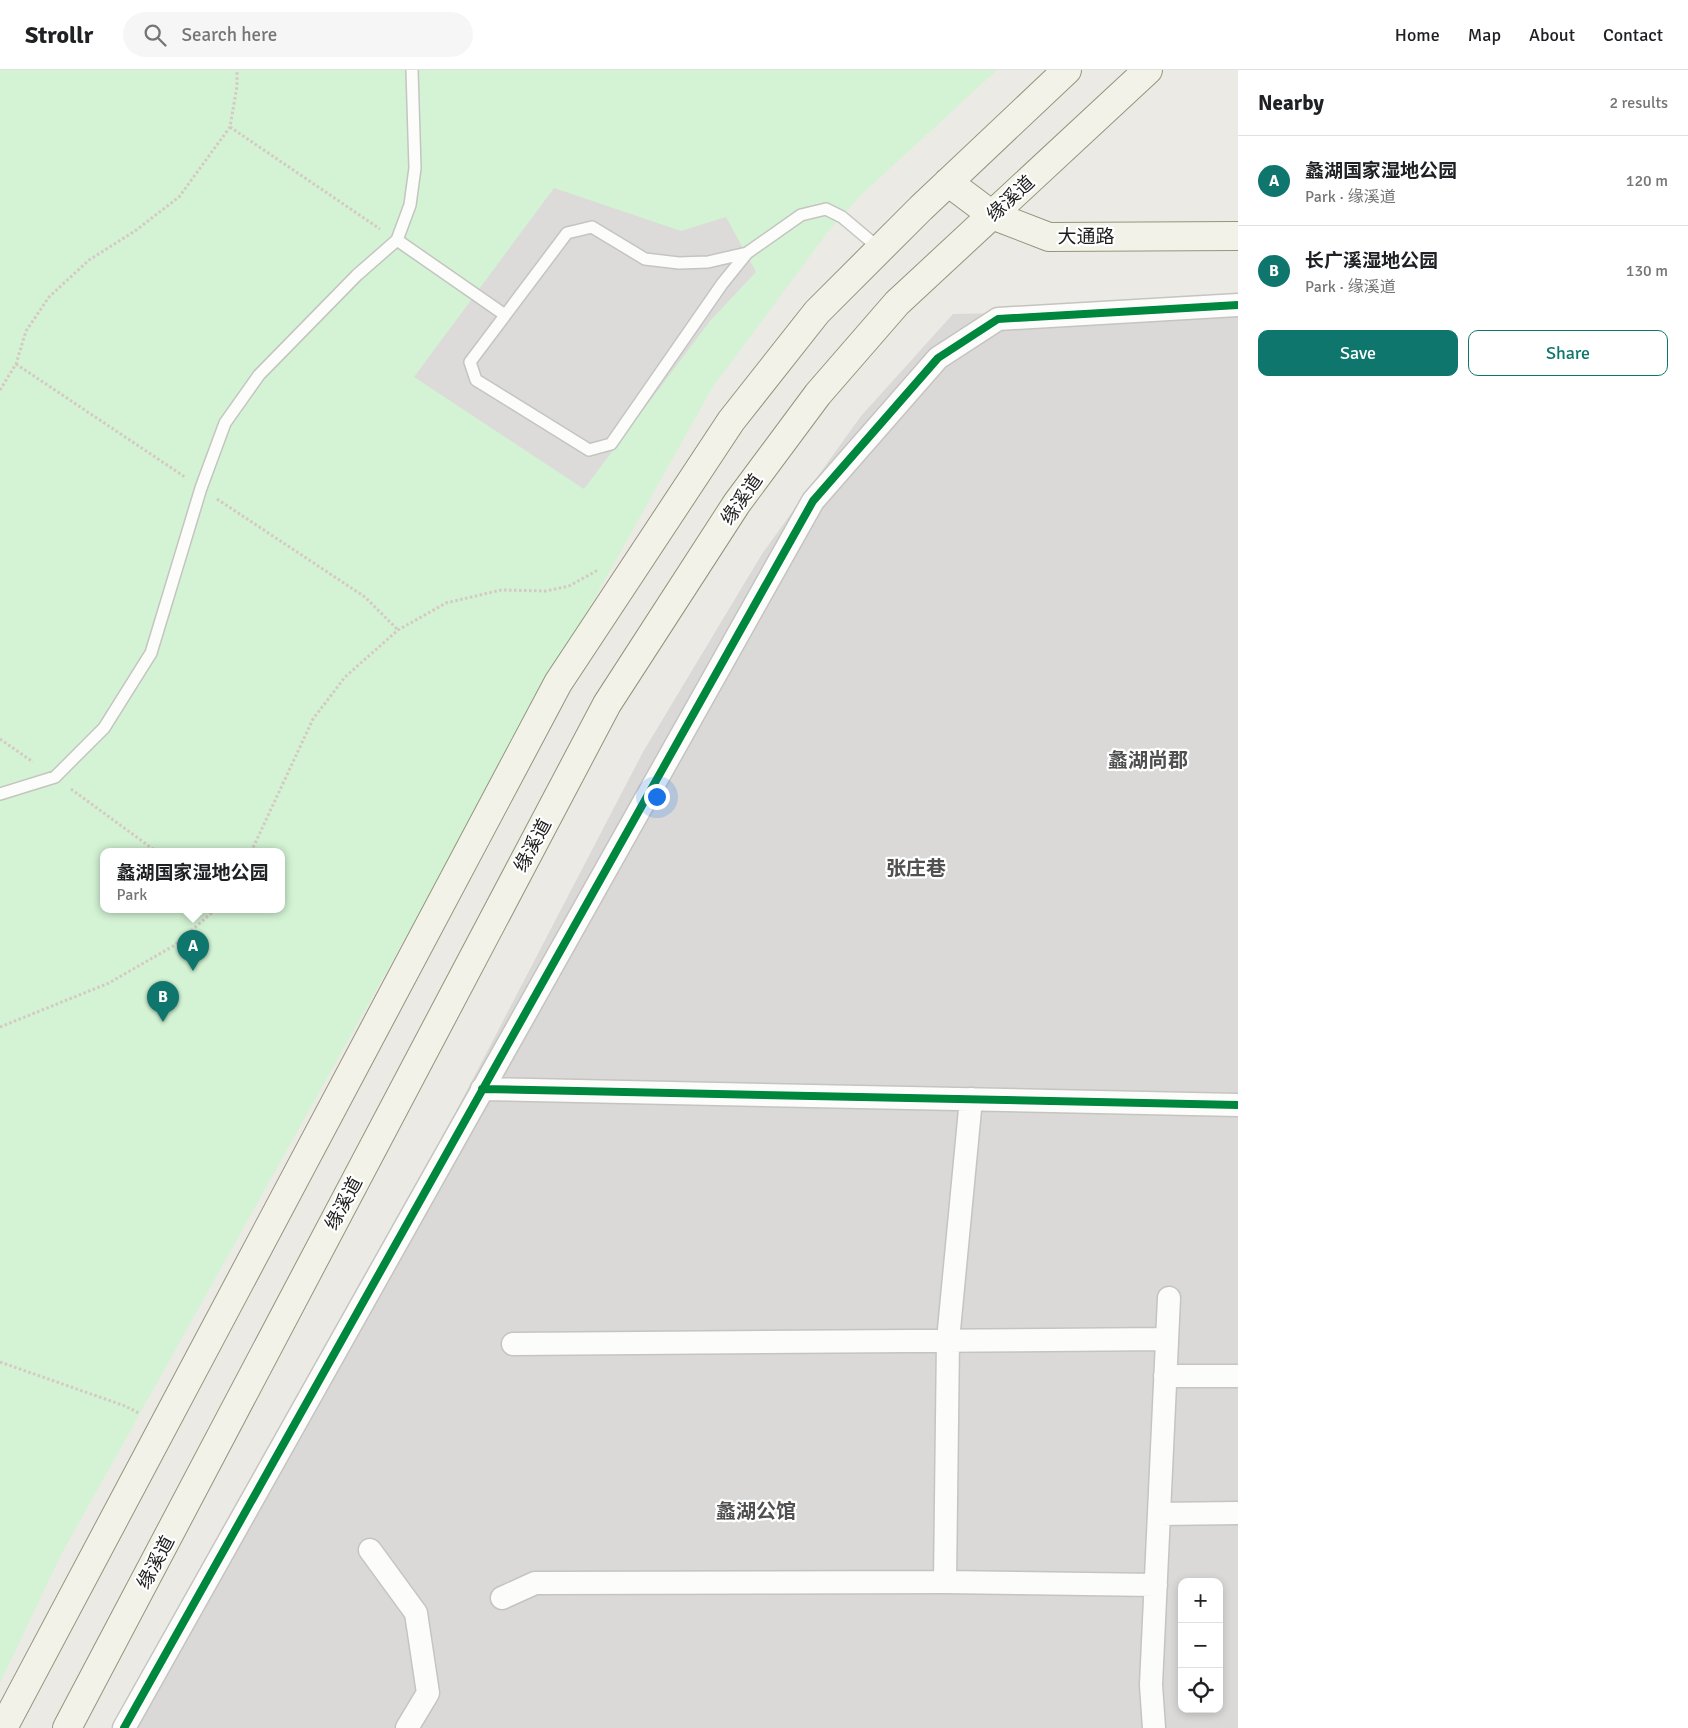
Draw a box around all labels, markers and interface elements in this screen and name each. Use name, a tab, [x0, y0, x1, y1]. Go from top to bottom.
search box	[123, 12, 473, 57]
text: Strollr	[25, 20, 93, 50]
icon: search	[141, 21, 169, 49]
text: Search here	[181, 23, 277, 47]
text: Home	[1395, 24, 1440, 46]
text: Map	[1468, 24, 1501, 46]
text: About	[1529, 24, 1575, 46]
text: Contact	[1603, 24, 1663, 46]
text: Nearby	[1258, 90, 1324, 116]
text: 2 results	[1609, 93, 1668, 113]
text: 蠡湖国家湿地公园	[1305, 159, 1457, 183]
street label: 缘溪道	[982, 171, 1040, 227]
text: A	[1269, 171, 1279, 191]
text: 120 m	[1626, 171, 1668, 191]
text: Park · 缘溪道	[1305, 187, 1396, 207]
street label: 大通路	[1057, 225, 1115, 249]
text: 长广溪湿地公园	[1305, 249, 1438, 273]
text: B	[1269, 261, 1279, 281]
text: 130 m	[1626, 261, 1668, 281]
text: Park · 缘溪道	[1305, 277, 1396, 297]
button: Save	[1258, 330, 1458, 376]
button: Share	[1468, 330, 1668, 376]
street label: 缘溪道	[716, 469, 768, 530]
district label: 蠡湖尚郡	[1108, 748, 1188, 773]
your location	[644, 784, 670, 810]
street label: 缘溪道	[509, 815, 557, 876]
popup	[100, 848, 285, 913]
district label: 张庄巷	[886, 856, 946, 881]
text: 蠡湖国家湿地公园	[116, 861, 269, 885]
text: Park	[116, 885, 147, 905]
pin: A	[177, 930, 209, 971]
pin: B	[147, 981, 179, 1022]
street label: 缘溪道	[320, 1173, 368, 1234]
district label: 蠡湖公馆	[716, 1499, 796, 1524]
street label: 缘溪道	[132, 1532, 180, 1593]
map controls	[1178, 1578, 1223, 1713]
button: +	[1178, 1578, 1223, 1623]
button: −	[1178, 1623, 1223, 1668]
button: locate	[1178, 1668, 1223, 1713]

